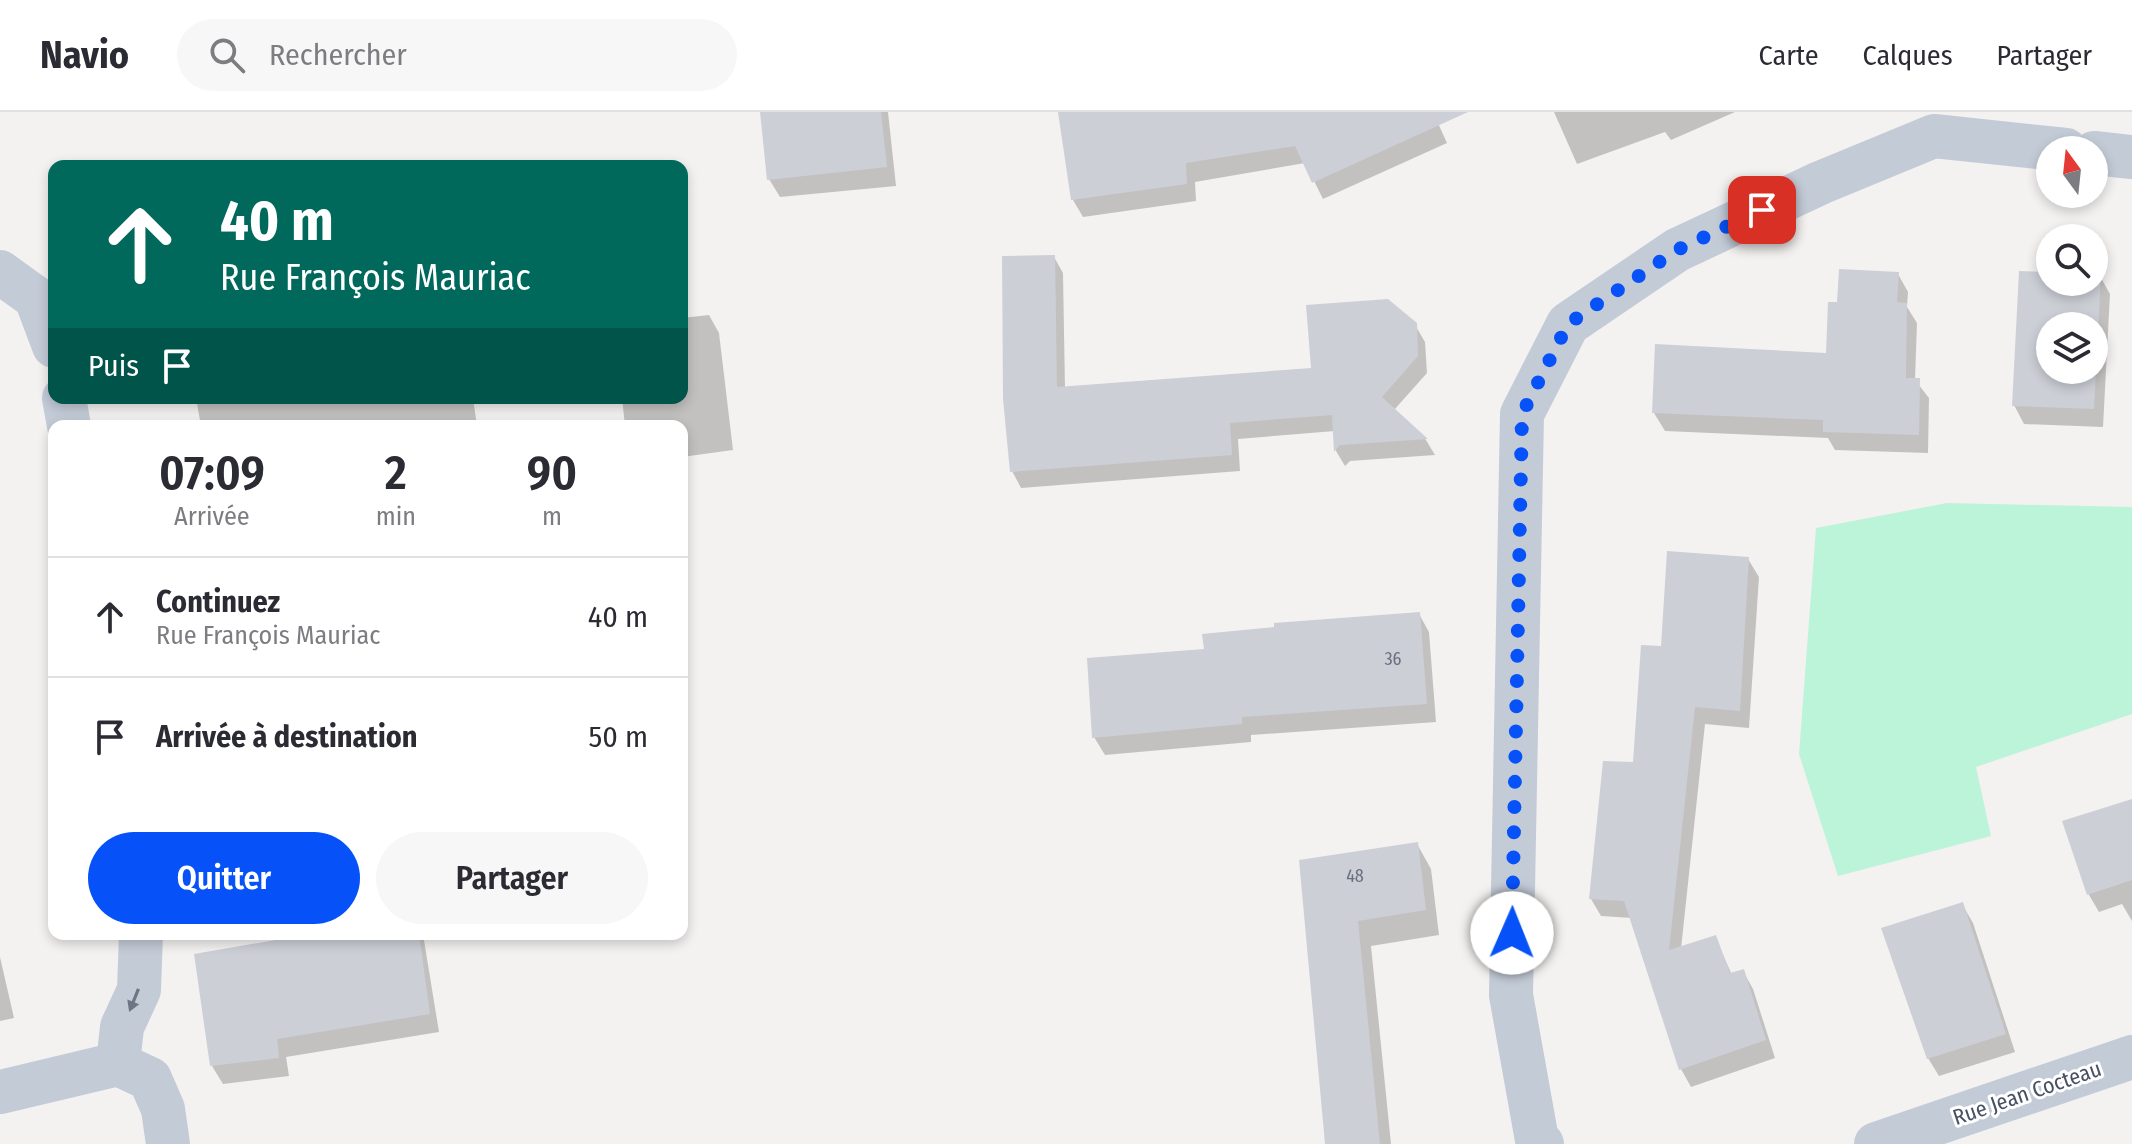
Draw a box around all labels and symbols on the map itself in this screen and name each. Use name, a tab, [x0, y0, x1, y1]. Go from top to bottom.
north arrow	[2036, 136, 2108, 208]
pin	[1728, 176, 1796, 244]
house number: 36	[1384, 648, 1402, 670]
house number: 48	[1346, 865, 1364, 887]
position arrow	[1470, 891, 1554, 975]
one-way arrow	[127, 988, 140, 1012]
street label: Rue Jean Cocteau	[1949, 1055, 2105, 1131]

